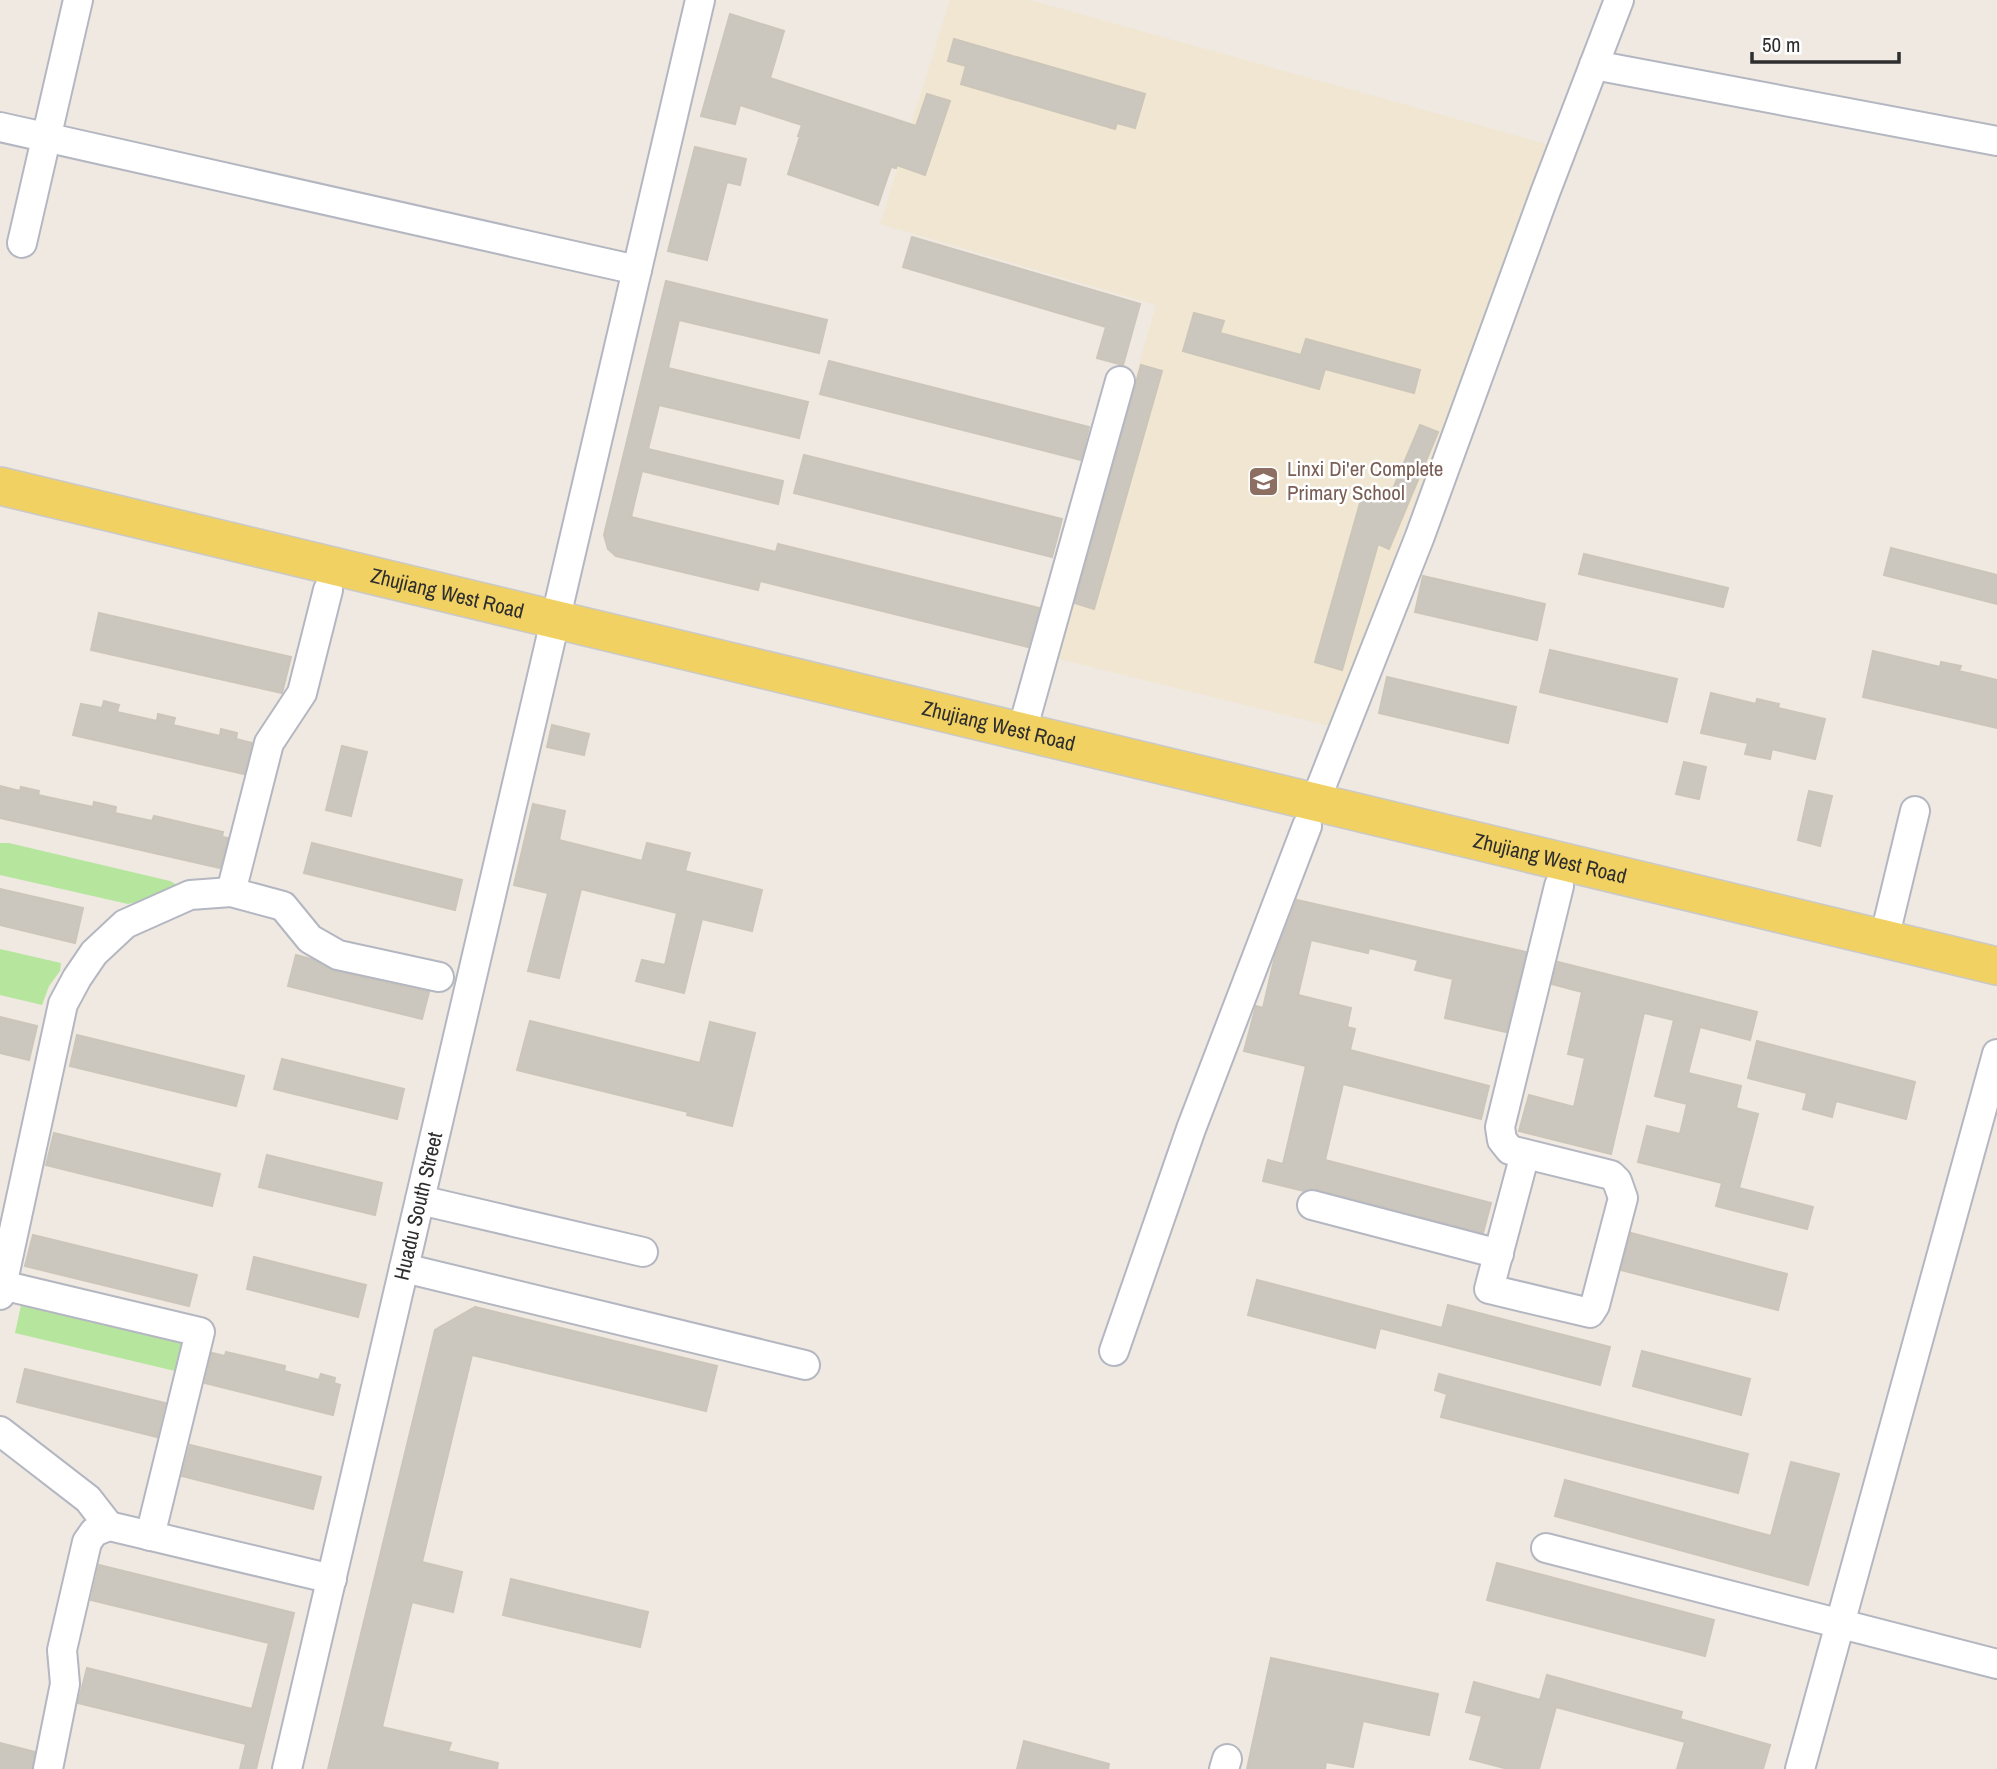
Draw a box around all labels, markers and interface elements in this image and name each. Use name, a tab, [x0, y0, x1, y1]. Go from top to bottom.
scale bar	[1752, 21, 1899, 65]
text: 50 m	[1762, 30, 1800, 59]
place label: Linxi Di'er Complete Primary School	[1287, 454, 1443, 507]
school or university icon: Linxi Di'er Complete Primary School	[1247, 464, 1281, 498]
street label: Zhujiang West Road	[368, 561, 527, 625]
street label: Zhujiang West Road	[919, 693, 1078, 758]
street label: Zhujiang West Road	[1470, 826, 1630, 890]
street label: Huadu South Street	[387, 1129, 449, 1283]

